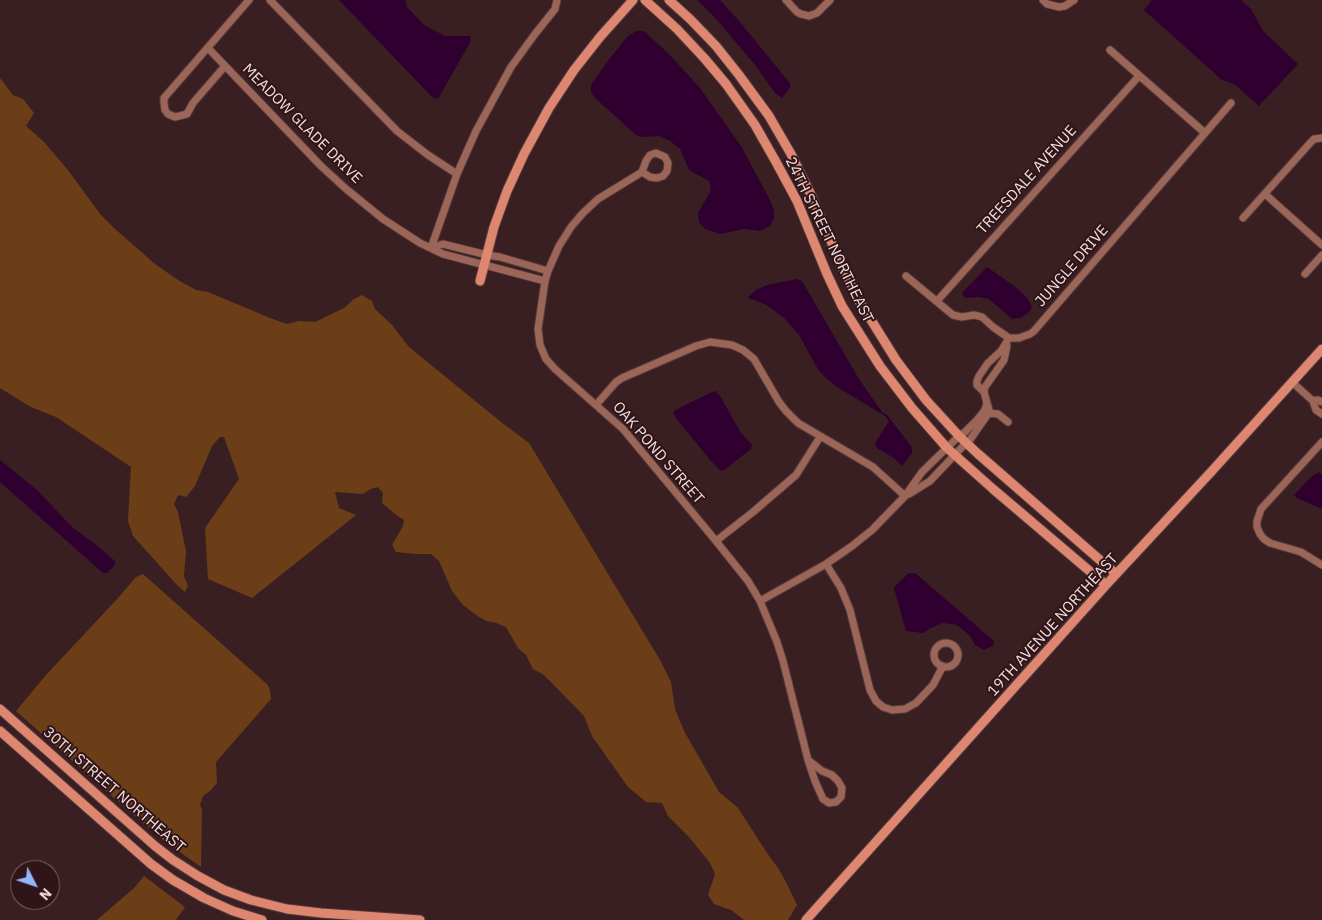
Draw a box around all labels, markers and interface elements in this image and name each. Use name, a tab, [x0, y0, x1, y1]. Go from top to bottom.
street label: MEADOW GLADE DRIVE	[238, 60, 366, 188]
street label: TREESDALE AVENUE	[973, 122, 1081, 238]
street label: 24TH STREET NORTHEAST	[781, 154, 877, 326]
street label: JUNGLE DRIVE	[1032, 222, 1112, 310]
street label: OAK POND STREET	[609, 398, 707, 508]
street label: 19TH AVENUE NORTHEAST	[984, 550, 1122, 700]
street label: 30TH STREET NORTHEAST	[39, 723, 189, 857]
north arrow	[10, 860, 60, 910]
text: N	[35, 884, 56, 904]

